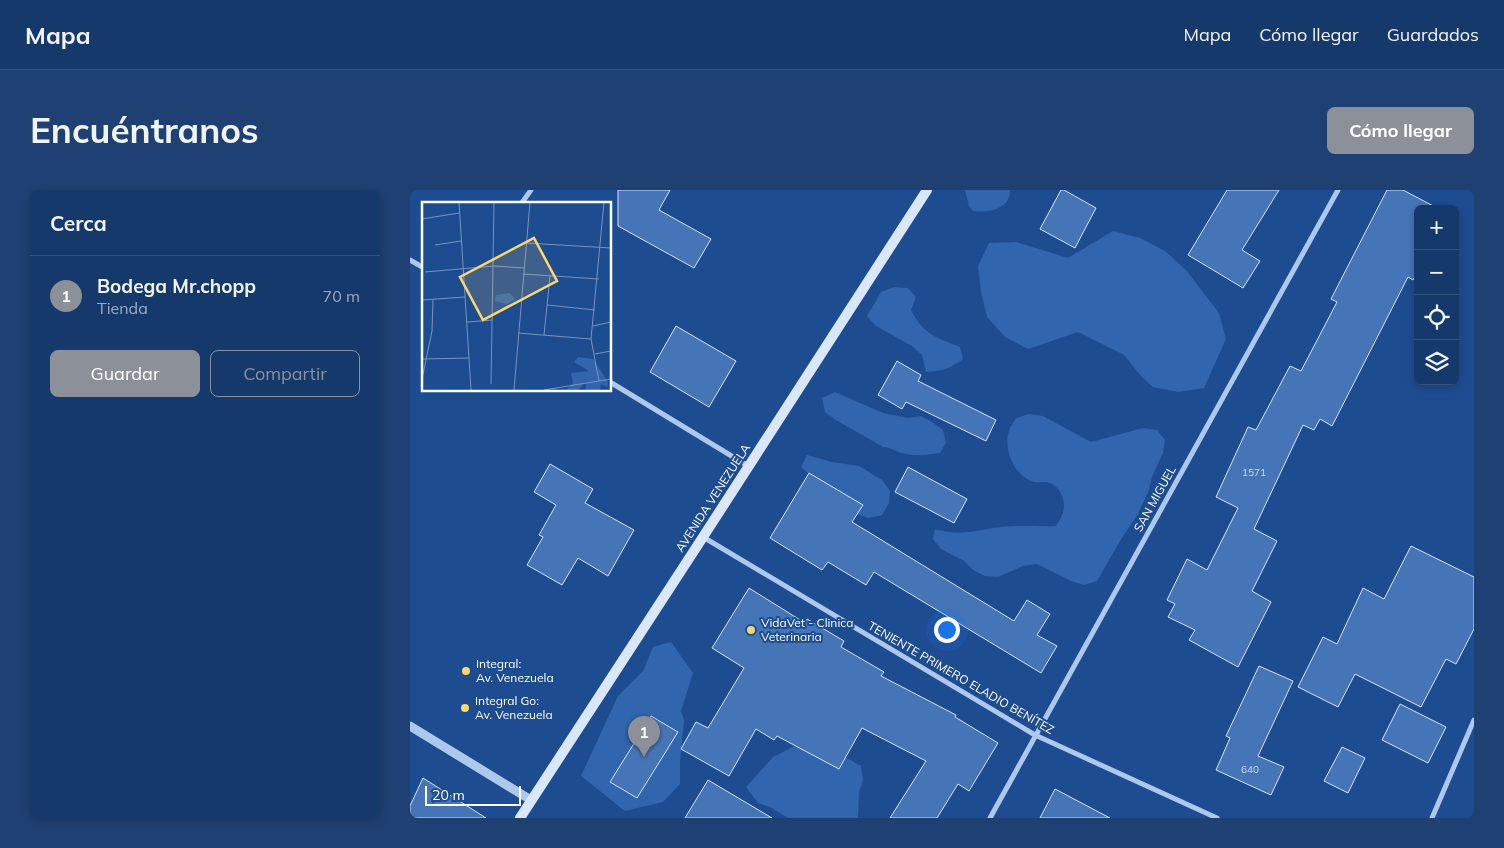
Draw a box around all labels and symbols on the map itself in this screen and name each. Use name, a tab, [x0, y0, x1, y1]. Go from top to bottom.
inset map	[422, 202, 611, 391]
street label: AVENIDA VENEZUELA	[672, 441, 753, 555]
street label: SAN MIGUEL	[1130, 463, 1179, 534]
house number: 1571	[1242, 466, 1266, 479]
place label: VidaVet - Clinica Veterinaria	[761, 615, 853, 644]
your location	[934, 617, 960, 643]
street label: TENIENTE PRIMERO ELADIO BENÍTEZ	[866, 618, 1057, 737]
marker: VidaVet - Clinica Veterinaria	[745, 624, 757, 636]
place label: Integral: Av. Venezuela	[476, 656, 554, 685]
marker: Integral: Av. Venezuela	[460, 665, 472, 677]
place label: Integral Go: Av. Venezuela	[475, 693, 553, 722]
marker: Integral Go: Av. Venezuela	[459, 702, 471, 714]
pin: 1	[628, 716, 660, 757]
house number: 640	[1241, 763, 1259, 776]
scale bar	[425, 783, 521, 806]

